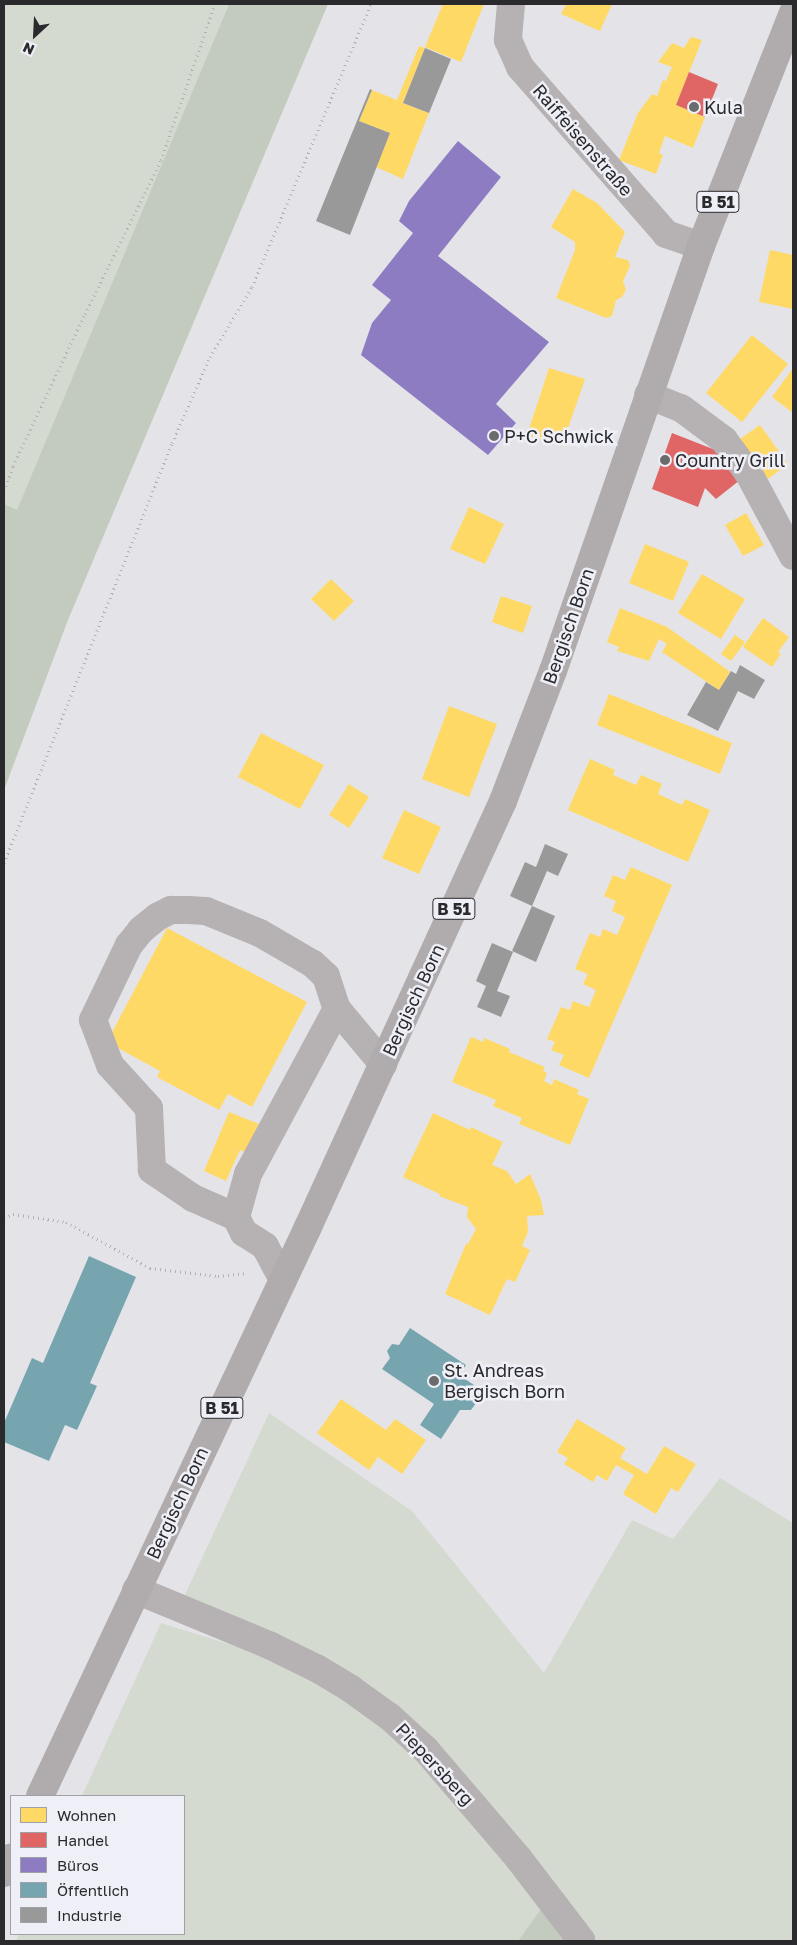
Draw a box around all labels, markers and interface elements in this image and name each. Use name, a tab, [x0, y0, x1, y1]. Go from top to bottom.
north arrow	[10, 10, 60, 60]
text: N	[20, 39, 37, 59]
street label: Raiffeisenstraße	[529, 80, 637, 200]
place label: Kula	[704, 96, 743, 118]
marker: Kula	[688, 101, 700, 113]
road number: B 51	[696, 188, 740, 216]
place label: P+C Schwick	[504, 425, 614, 447]
marker: P+C Schwick	[488, 430, 500, 442]
place label: Country Grill	[675, 449, 785, 471]
marker: Country Grill	[659, 454, 671, 466]
street label: Bergisch Born	[538, 565, 598, 687]
road number: B 51	[432, 896, 476, 922]
street label: Bergisch Born	[378, 941, 448, 1059]
place label: St. Andreas Bergisch Born	[444, 1360, 565, 1402]
marker: St. Andreas Bergisch Born	[428, 1375, 440, 1387]
road number: B 51	[200, 1395, 244, 1422]
street label: Bergisch Born	[142, 1444, 212, 1562]
street label: Piepersberg	[391, 1718, 479, 1810]
legend	[10, 1795, 185, 1935]
text: Wohnen	[57, 1806, 116, 1824]
text: Handel	[57, 1831, 109, 1849]
text: Büros	[57, 1856, 99, 1874]
text: Öffentlich	[57, 1881, 129, 1899]
text: Industrie	[57, 1906, 122, 1924]

